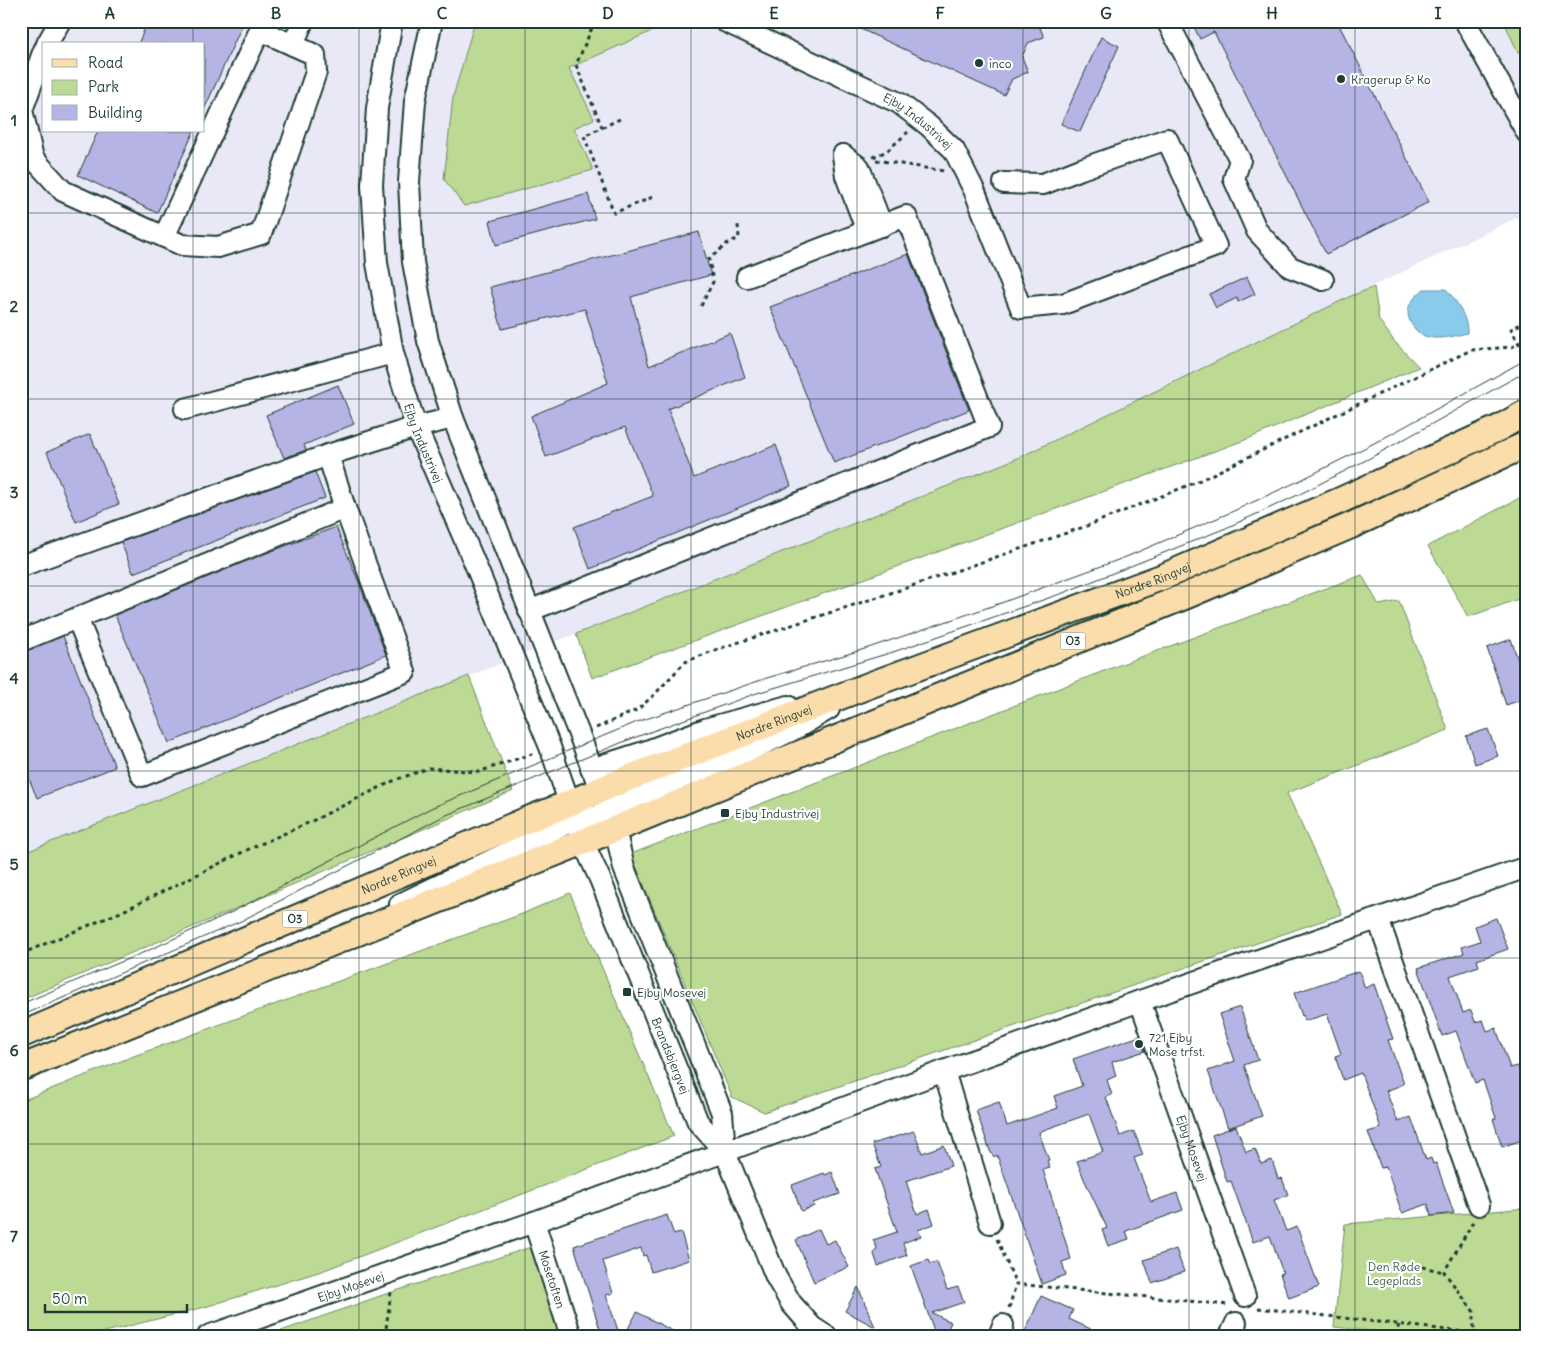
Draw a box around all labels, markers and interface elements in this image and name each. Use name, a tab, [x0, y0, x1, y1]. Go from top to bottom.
text: A	[105, 3, 115, 23]
text: B	[271, 3, 282, 23]
text: C	[437, 3, 448, 23]
text: D	[602, 3, 614, 23]
text: E	[769, 3, 779, 23]
text: F	[935, 3, 945, 23]
text: G	[1100, 3, 1112, 23]
text: H	[1266, 3, 1278, 23]
text: I	[1435, 3, 1442, 23]
legend	[42, 42, 205, 132]
text: Road	[88, 53, 123, 72]
place label: inco	[989, 56, 1012, 71]
marker: inco	[973, 57, 985, 69]
place label: Kragerup & Ko	[1351, 72, 1431, 87]
marker: Kragerup & Ko	[1335, 73, 1347, 85]
text: Park	[88, 77, 119, 96]
street label: Ejby Industrivej	[881, 89, 956, 152]
text: Building	[88, 103, 143, 122]
text: 1	[11, 110, 17, 130]
text: 2	[10, 296, 19, 316]
street label: Ejby Industrivej	[402, 401, 447, 485]
text: 3	[9, 482, 19, 502]
street label: Nordre Ringvej	[1113, 558, 1193, 601]
road number: O3	[1060, 632, 1086, 649]
text: 4	[9, 668, 19, 688]
street label: Nordre Ringvej	[734, 701, 813, 744]
place label: Ejby Industrivej	[735, 806, 819, 821]
marker: Ejby Industrivej	[719, 807, 731, 819]
street label: Nordre Ringvej	[359, 852, 438, 897]
text: 5	[9, 854, 19, 874]
road number: O3	[282, 911, 308, 928]
place label: Ejby Mosevej	[637, 985, 706, 1000]
marker: Ejby Mosevej	[621, 986, 633, 998]
street label: Brandsbjergvej	[649, 1015, 693, 1096]
place label: 721 Ejby Mose trfst.	[1149, 1030, 1205, 1059]
marker: 721 Ejby Mose trfst.	[1133, 1038, 1145, 1050]
text: 6	[9, 1040, 19, 1060]
street label: Ejby Mosevej	[1174, 1113, 1211, 1183]
text: 7	[10, 1226, 18, 1246]
street label: Mosetoften	[536, 1248, 569, 1310]
park label: Den Røde Legeplads	[1367, 1259, 1421, 1288]
street label: Ejby Mosevej	[315, 1268, 386, 1305]
scale bar	[45, 1282, 188, 1314]
text: 50 m	[52, 1289, 87, 1308]

